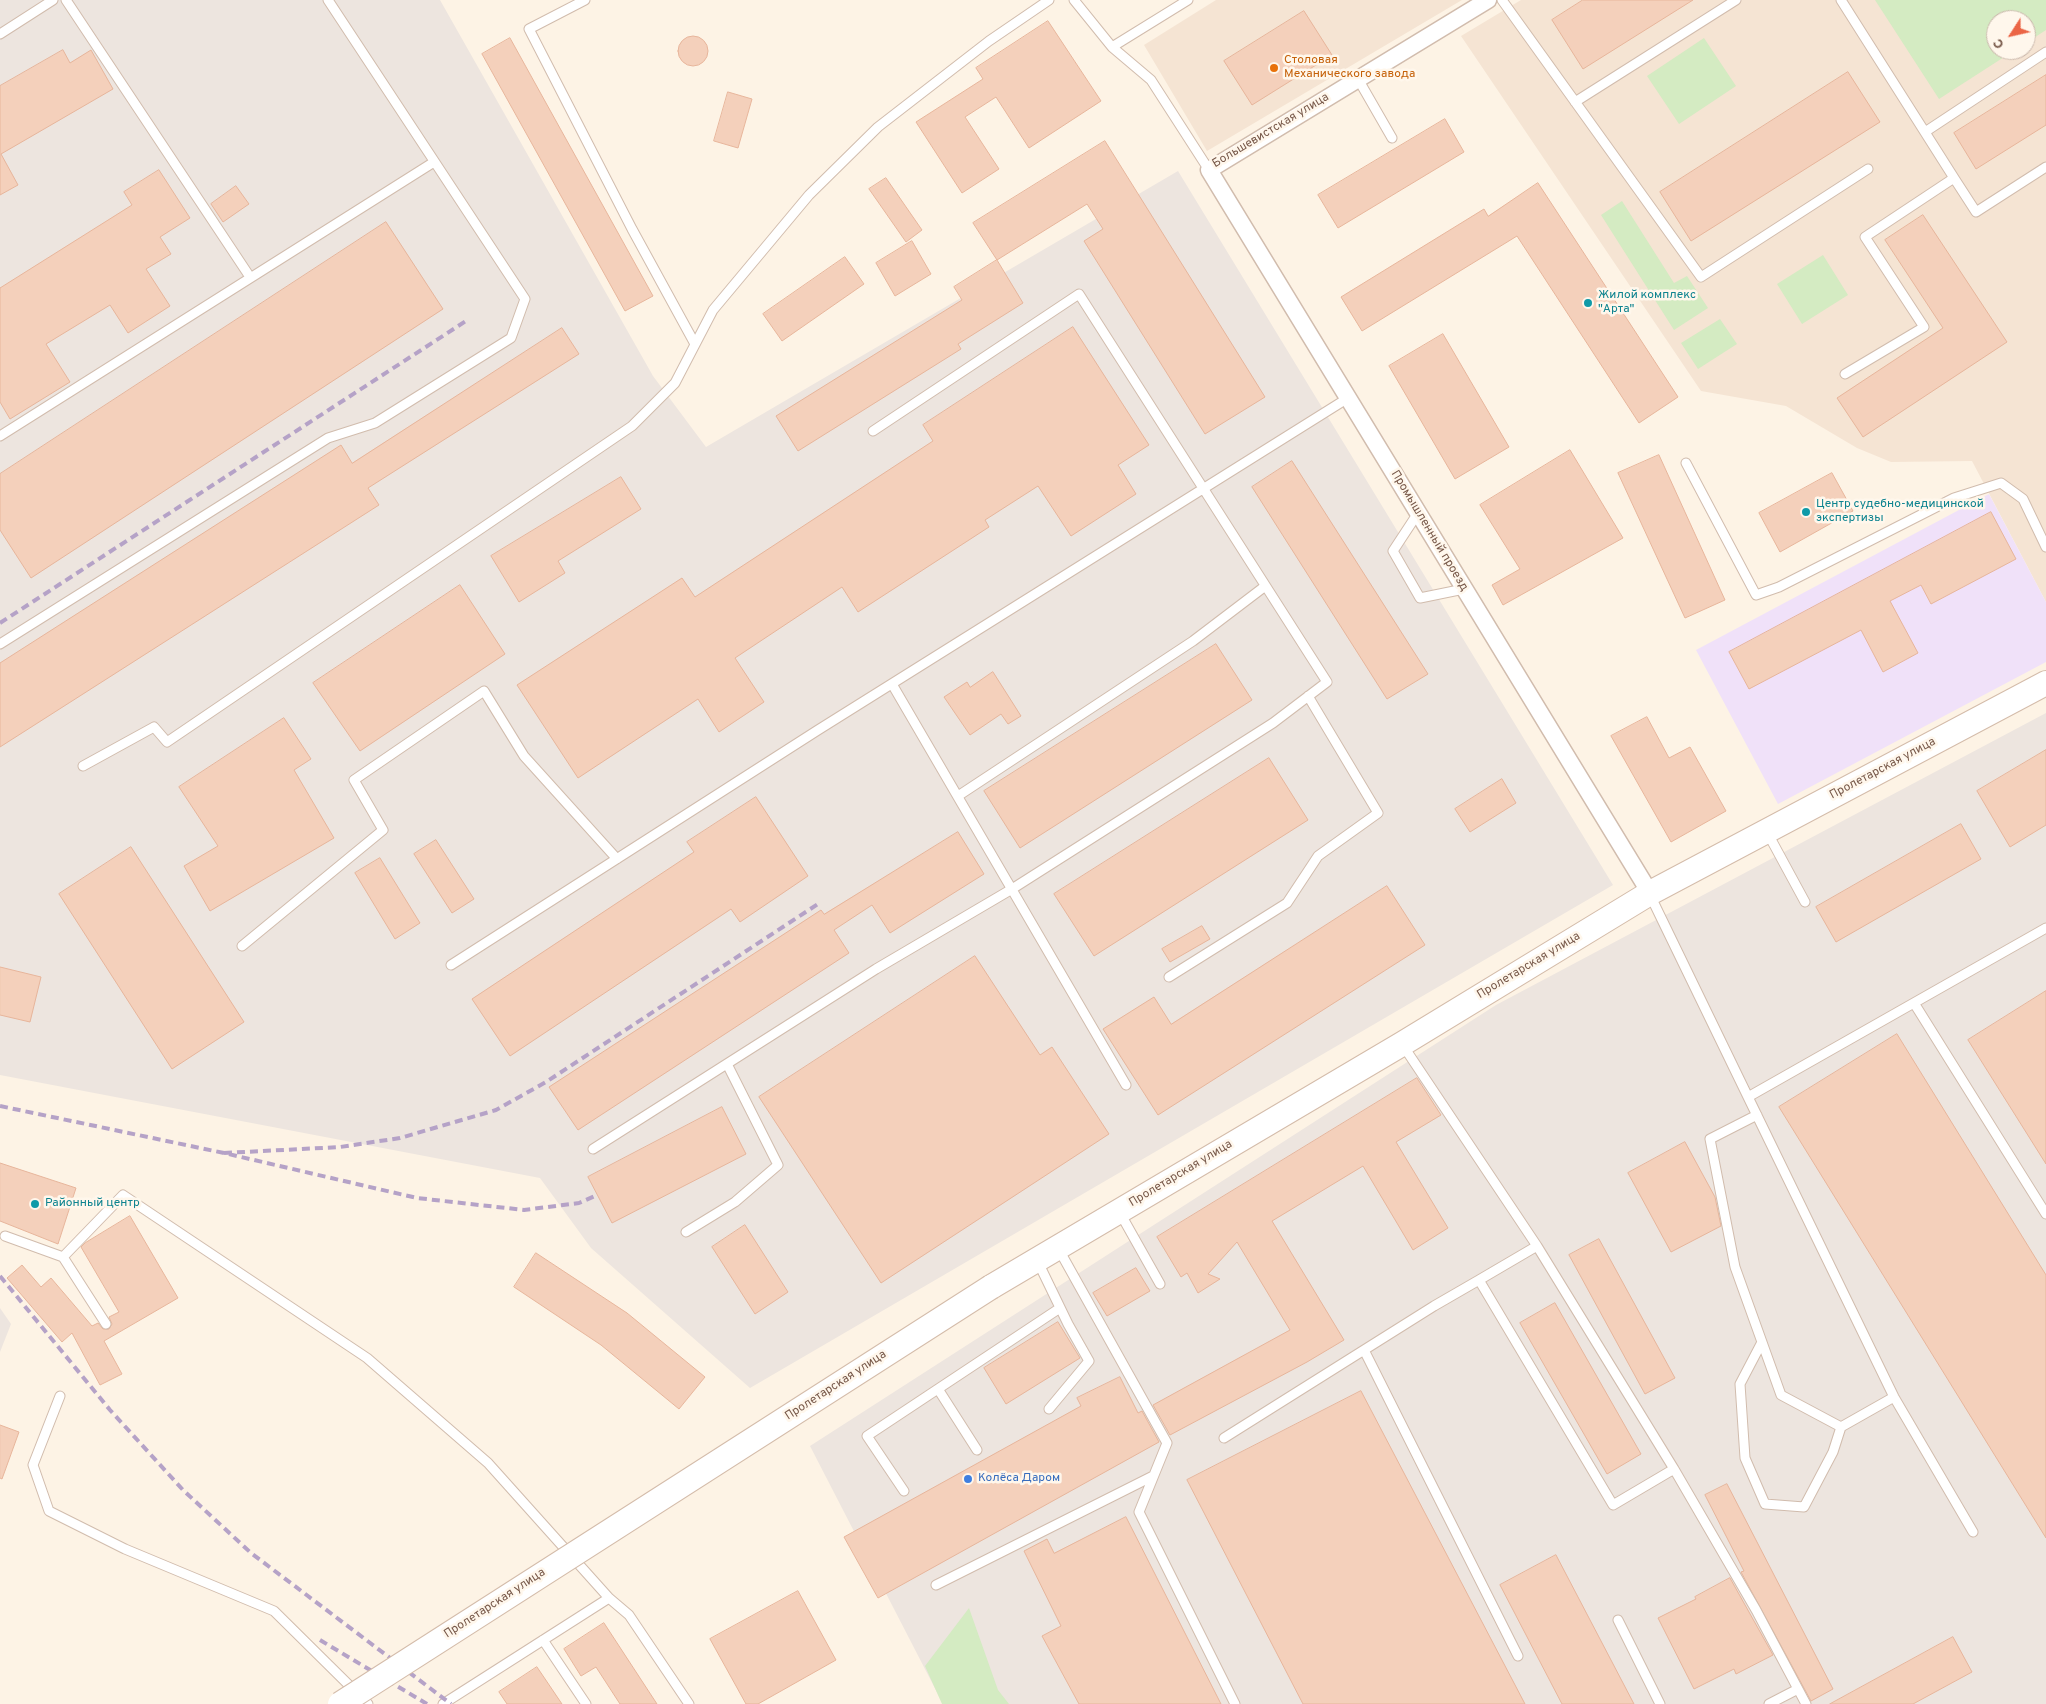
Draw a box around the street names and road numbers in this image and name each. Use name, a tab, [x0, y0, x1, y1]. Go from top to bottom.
street label: Большевистская улица	[1210, 90, 1332, 172]
street label: Промышленный проезд	[1387, 468, 1471, 594]
street label: Пролетарская улица	[1828, 735, 1938, 803]
street label: Пролетарская улица	[1475, 929, 1583, 1003]
street label: Пролетарская улица	[1127, 1137, 1235, 1211]
street label: Пролетарская улица	[783, 1348, 889, 1424]
street label: Пролетарская улица	[442, 1566, 548, 1642]

